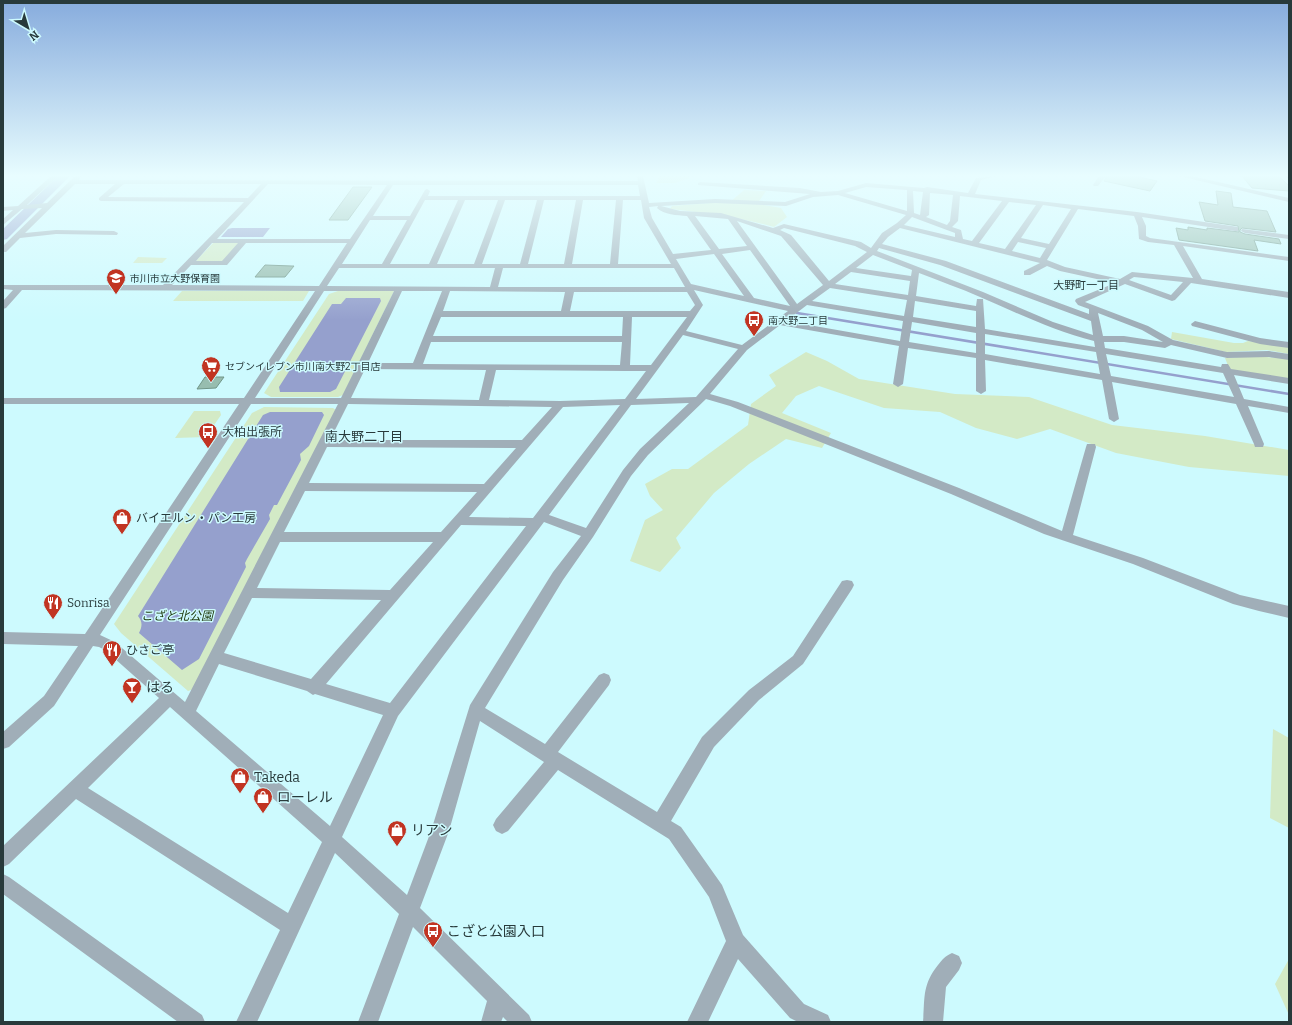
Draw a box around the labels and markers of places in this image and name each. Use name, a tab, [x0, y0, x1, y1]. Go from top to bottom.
school or university icon: 市川市立大野保育園	[105, 267, 127, 295]
place label: 市川市立大野保育園	[130, 273, 220, 285]
bus stop icon: 南大野二丁目	[743, 309, 765, 337]
place label: 南大野二丁目	[768, 315, 828, 327]
supermarket icon: セブンイレブン市川南大野2丁目店	[200, 355, 222, 383]
place label: セブンイレブン市川南大野2丁目店	[225, 361, 380, 373]
bus stop icon: 大柏出張所	[197, 421, 219, 449]
place label: 大柏出張所	[222, 425, 282, 439]
shop icon: バイエルン・パン工房	[111, 507, 133, 535]
place label: バイエルン・パン工房	[136, 511, 256, 525]
restaurant icon: Sonrisa	[42, 592, 64, 620]
place label: Sonrisa	[67, 596, 110, 610]
restaurant icon: ひさご亭	[101, 639, 123, 667]
place label: ひさご亭	[126, 643, 174, 657]
bar icon: はる	[121, 676, 143, 704]
place label: はる	[146, 679, 174, 696]
shop icon: Takeda	[229, 766, 251, 794]
place label: Takeda	[254, 769, 300, 786]
shop icon: ローレル	[252, 786, 274, 814]
place label: ローレル	[277, 789, 333, 806]
shop icon: リアン	[386, 819, 408, 847]
place label: リアン	[411, 822, 452, 839]
bus stop icon: こざと公園入口	[422, 920, 444, 948]
place label: こざと公園入口	[447, 923, 545, 940]

